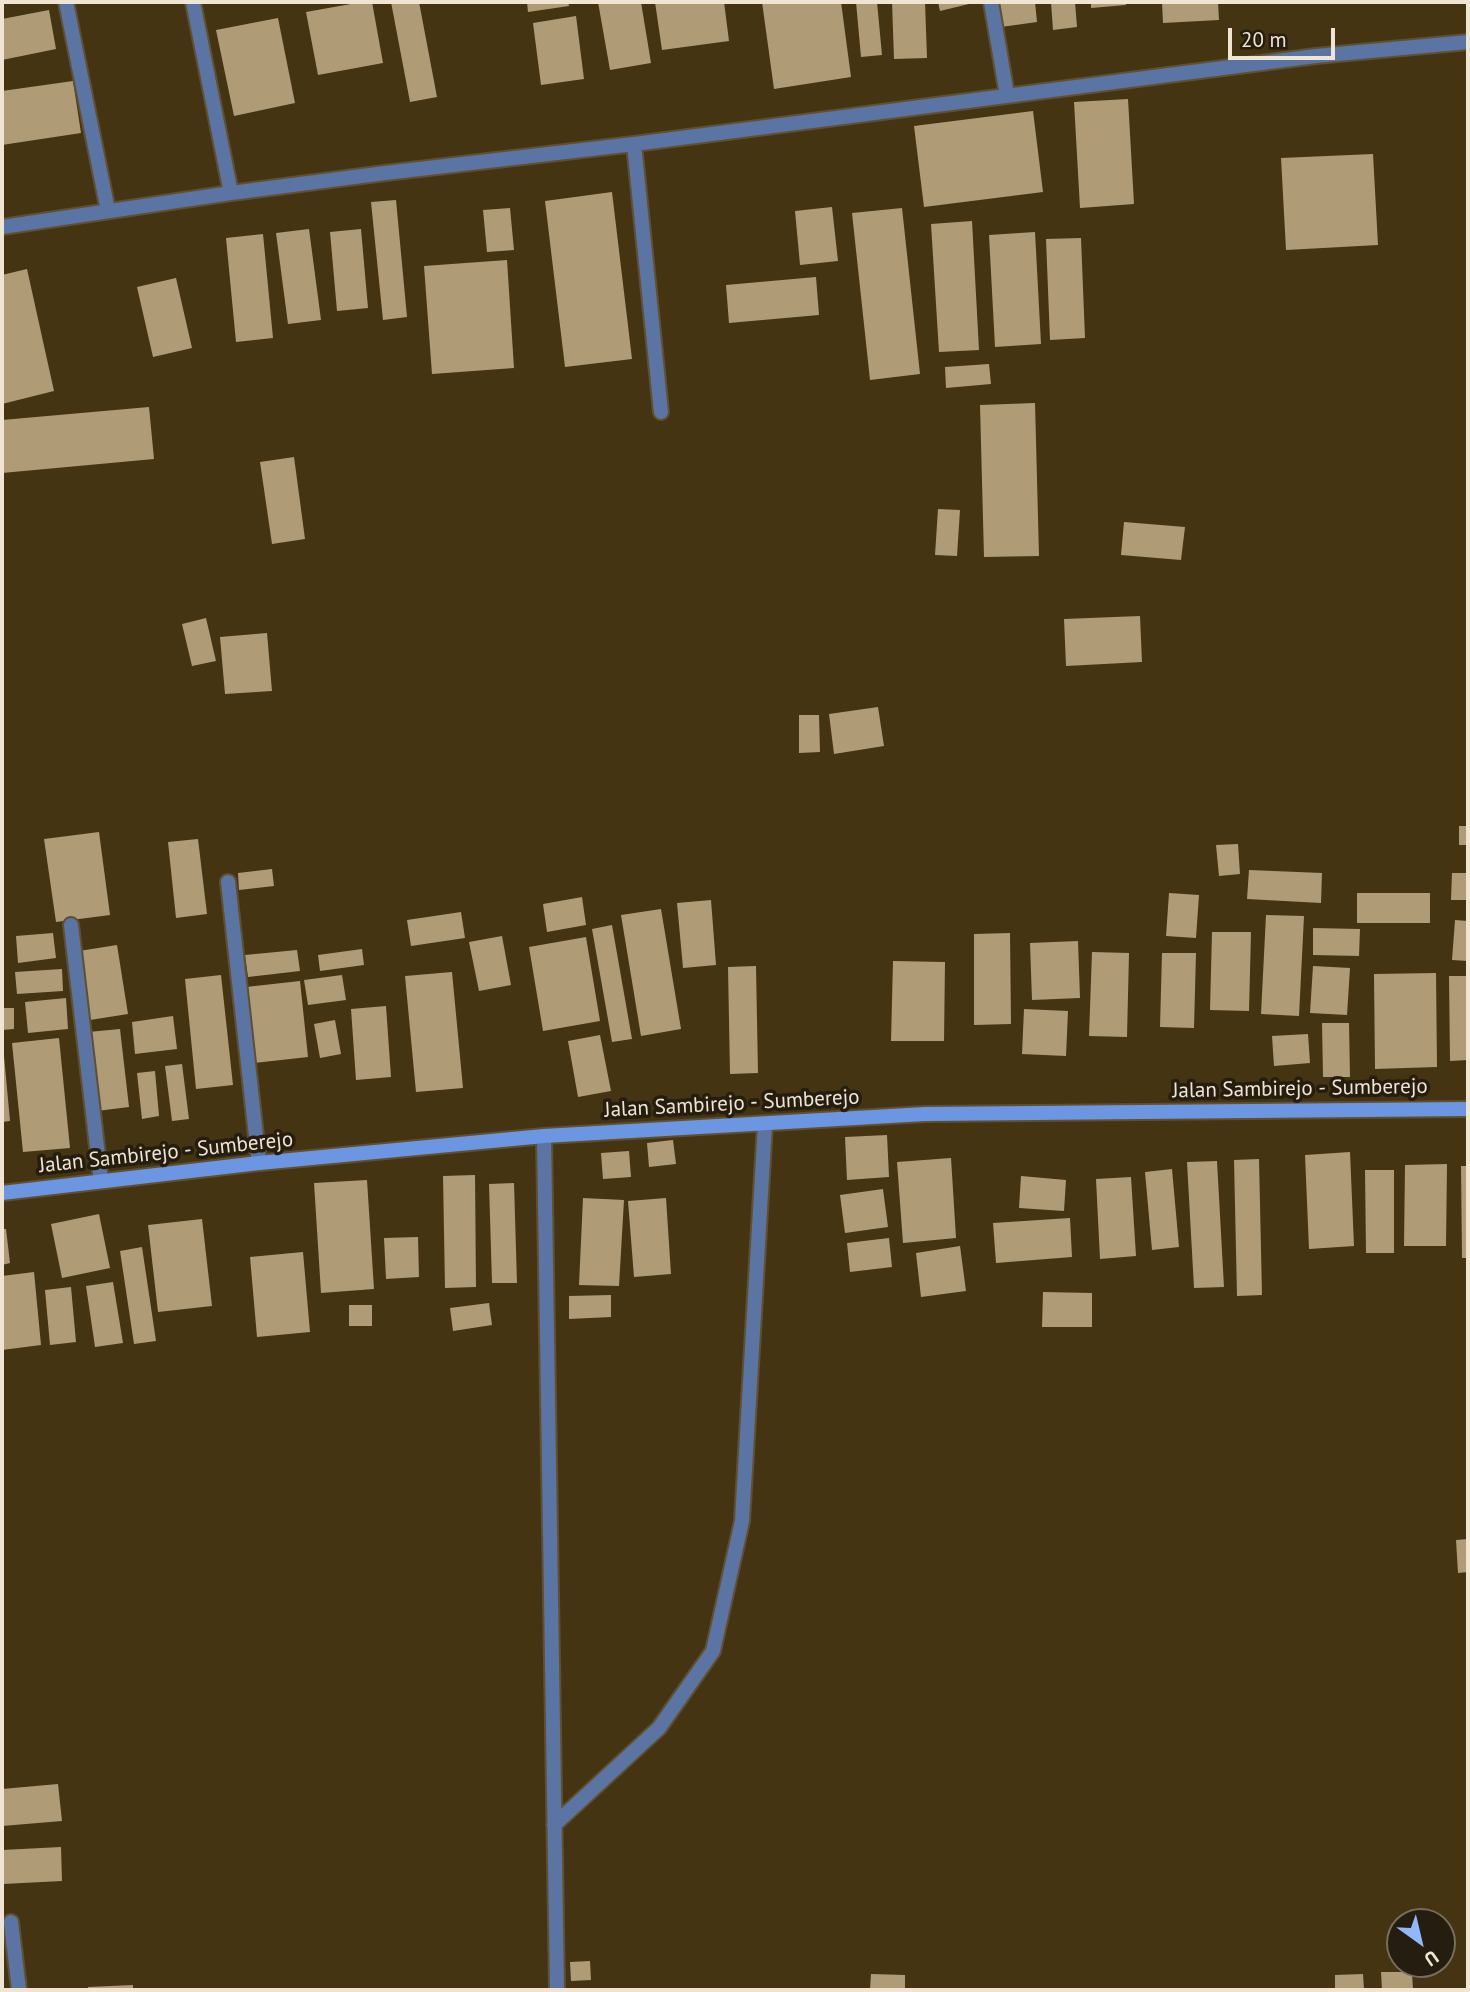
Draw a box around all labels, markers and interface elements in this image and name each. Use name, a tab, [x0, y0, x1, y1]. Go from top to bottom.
scale bar	[1232, 14, 1339, 58]
text: 20 m	[1241, 26, 1287, 53]
street label: Jalan Sambirejo - Sumberejo	[1172, 1074, 1428, 1104]
street label: Jalan Sambirejo - Sumberejo	[604, 1085, 860, 1123]
street label: Jalan Sambirejo - Sumberejo	[38, 1127, 294, 1179]
north arrow	[1386, 1908, 1456, 1978]
text: U	[1420, 1945, 1443, 1972]

